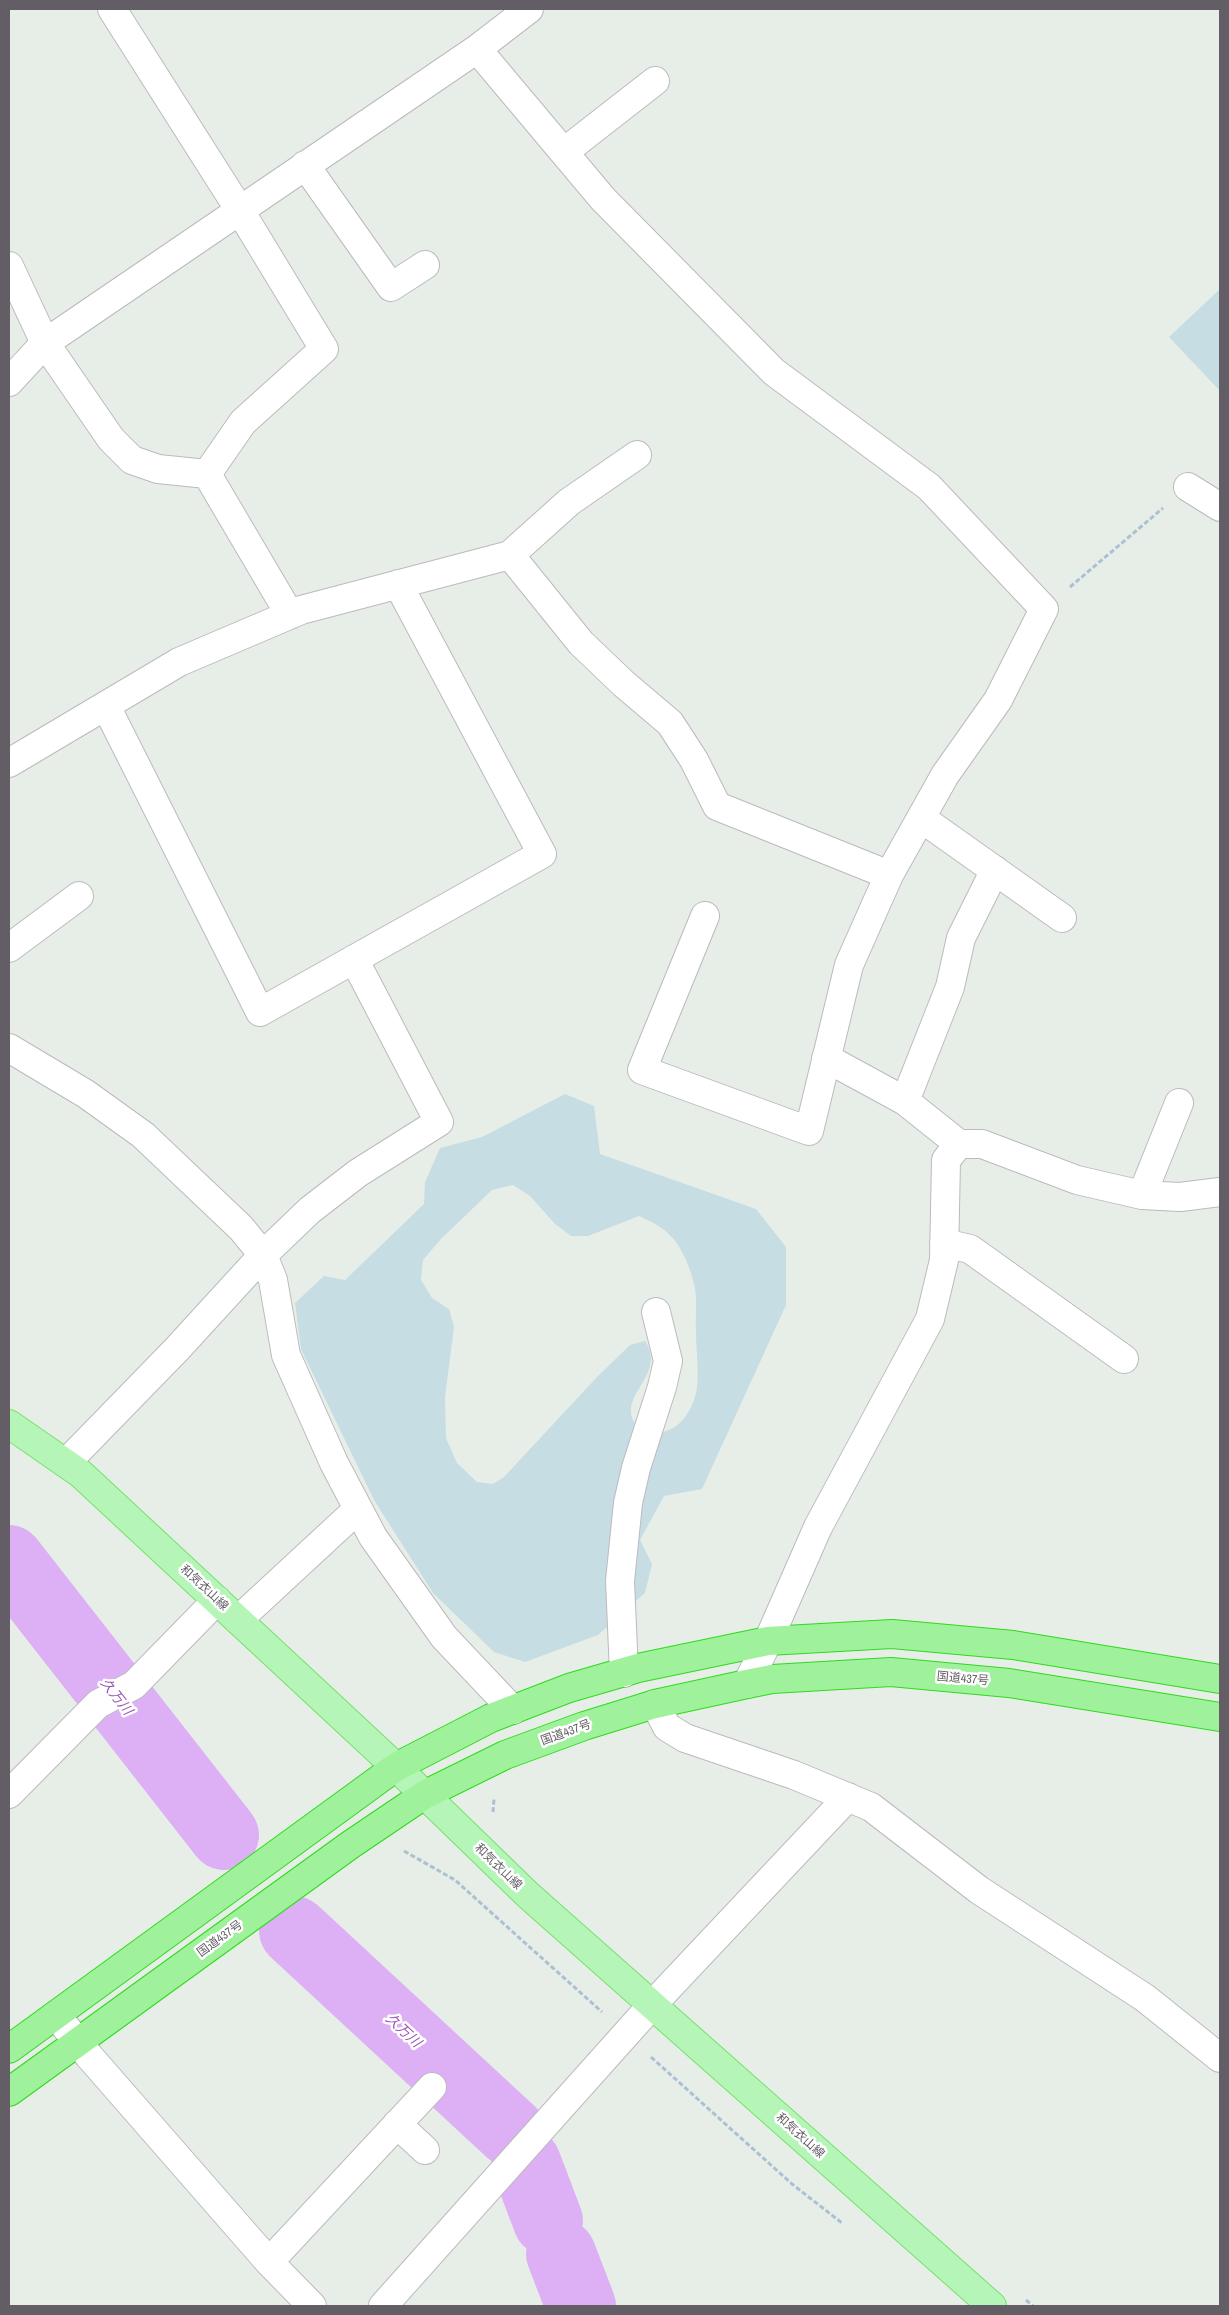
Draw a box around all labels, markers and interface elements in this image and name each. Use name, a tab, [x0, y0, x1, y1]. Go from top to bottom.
street label: 和気衣山線	[177, 1562, 231, 1614]
street label: 国道437号	[936, 1670, 990, 1688]
water label: 久万川	[96, 1675, 136, 1719]
street label: 国道437号	[539, 1717, 593, 1749]
street label: 和気衣山線	[471, 1841, 525, 1893]
street label: 国道437号	[195, 1918, 245, 1960]
water label: 久万川	[382, 2011, 424, 2051]
street label: 和気衣山線	[773, 2111, 827, 2161]

